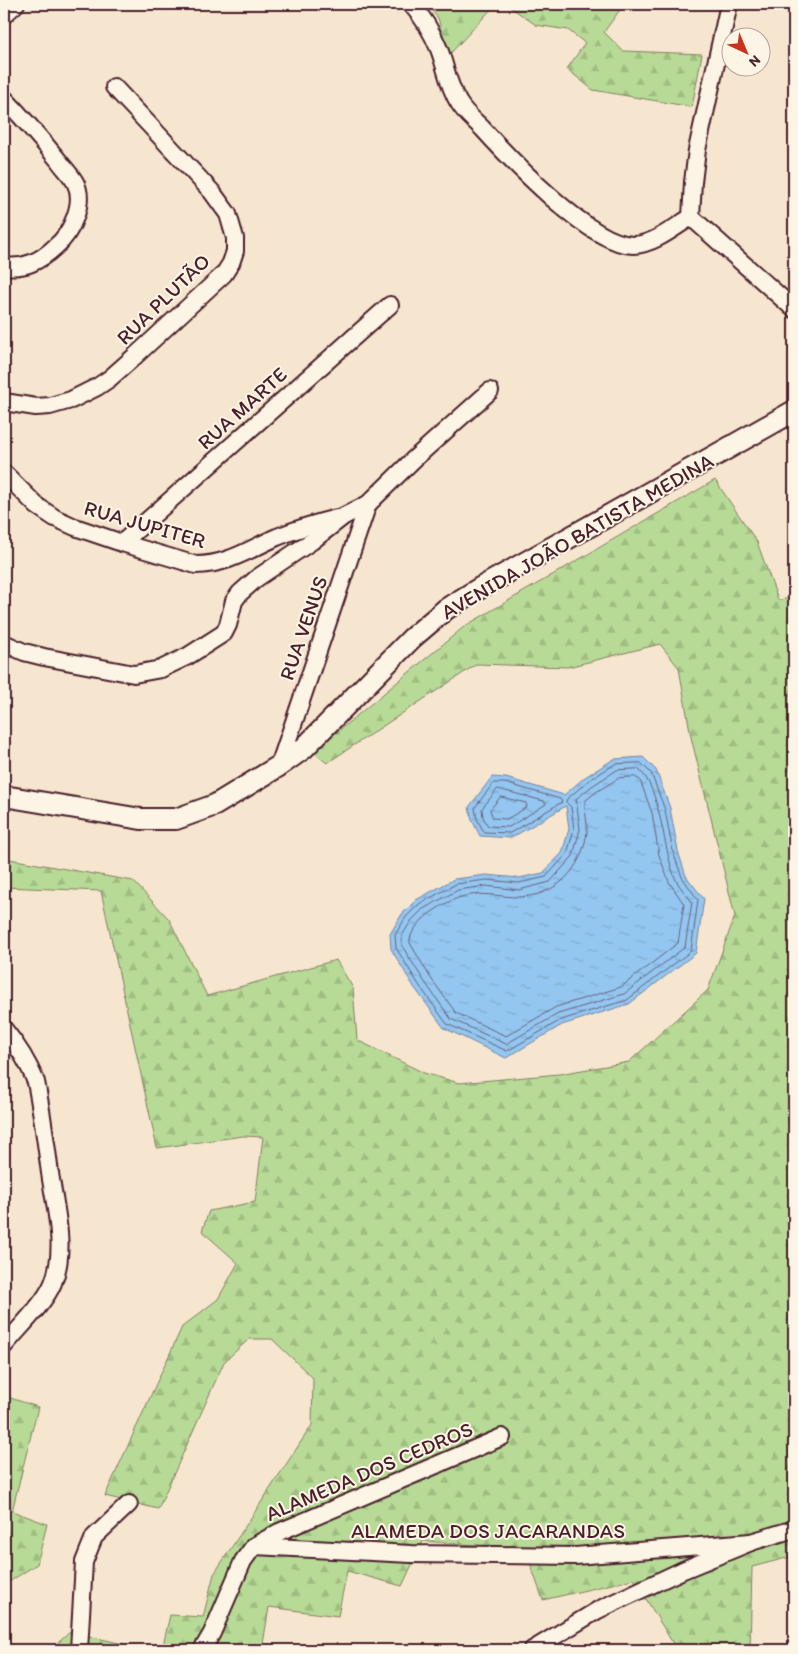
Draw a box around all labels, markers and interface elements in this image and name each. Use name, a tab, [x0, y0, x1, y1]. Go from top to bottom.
north arrow	[720, 28, 770, 78]
text: N	[745, 52, 764, 70]
street label: RUA PLUTÃO	[111, 248, 215, 350]
street label: RUA MARTE	[192, 361, 292, 455]
street label: AVENIDA JOÃO BATISTA MEDINA	[436, 447, 718, 624]
street label: RUA JUPITER	[81, 495, 209, 553]
street label: RUA VENUS	[273, 573, 333, 683]
street label: ALAMEDA DOS CEDROS	[262, 1416, 476, 1526]
street label: ALAMEDA DOS JACARANDAS	[351, 1518, 625, 1543]

